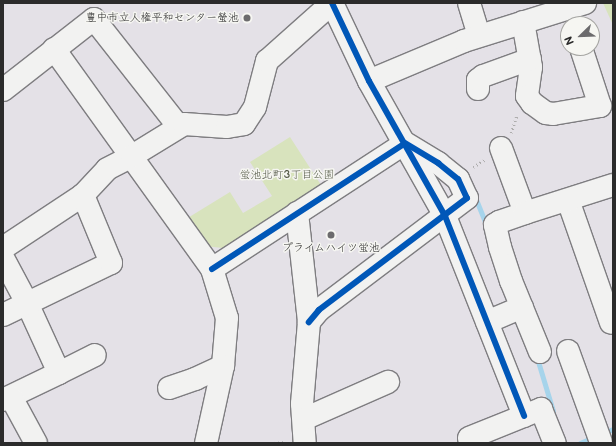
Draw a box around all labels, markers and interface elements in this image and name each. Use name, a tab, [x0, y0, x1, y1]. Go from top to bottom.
place label: 豊中市立人権平和センター螢池	[85, 11, 239, 25]
marker: 豊中市立人権平和センター螢池	[242, 13, 252, 23]
north arrow	[560, 16, 600, 56]
text: N	[562, 34, 577, 47]
park label: 蛍池北町3丁目公園	[240, 168, 334, 182]
marker: プライムハイツ蛍池	[326, 230, 336, 240]
place label: プライムハイツ蛍池	[282, 241, 380, 255]

